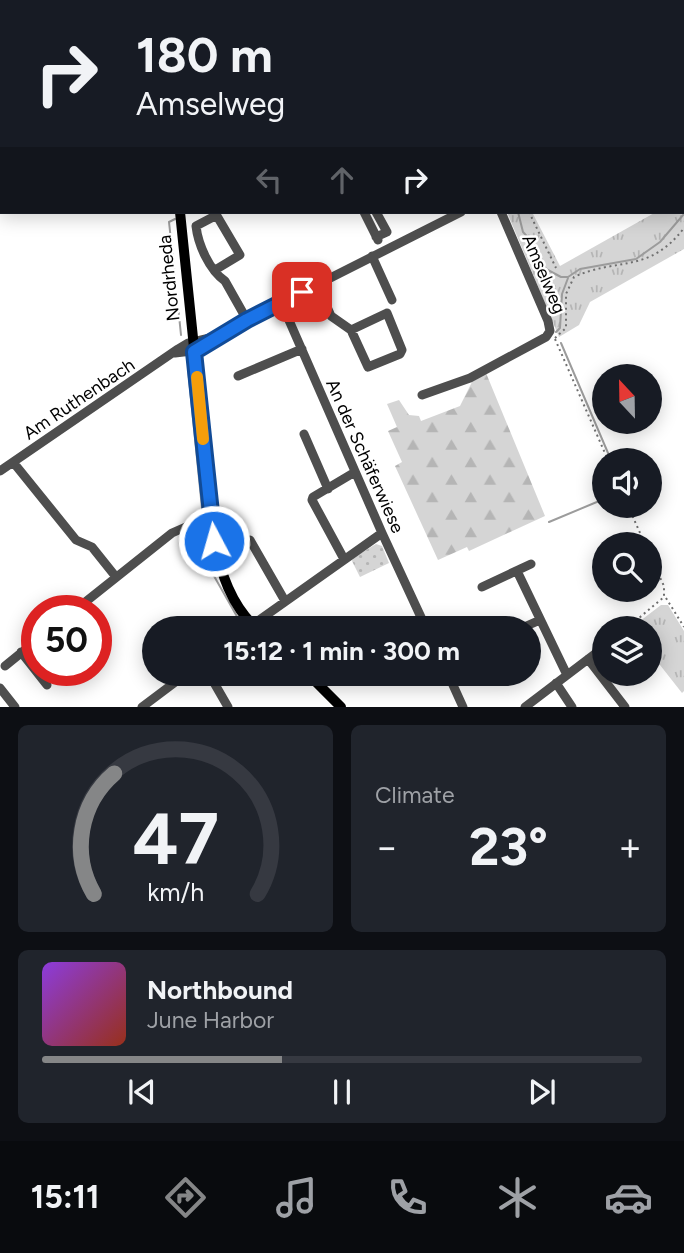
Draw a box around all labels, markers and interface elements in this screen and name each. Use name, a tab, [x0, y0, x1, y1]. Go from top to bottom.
text: 180 m	[136, 25, 273, 84]
icon: right	[21, 28, 112, 119]
text: Amselweg	[136, 85, 285, 123]
icon: left	[250, 161, 288, 199]
icon: ahead	[323, 161, 361, 199]
icon: right	[396, 161, 434, 199]
street label: Amselweg	[517, 231, 571, 317]
street label: Nordrheda	[154, 234, 184, 322]
pin	[272, 262, 332, 322]
icon: arrive	[283, 273, 321, 311]
street label: Am Ruthenbach	[19, 354, 139, 444]
north arrow	[592, 364, 662, 434]
map controls	[592, 364, 662, 686]
street label: An der Schäferwiese	[321, 376, 409, 537]
button: sound	[592, 448, 662, 518]
position arrow	[177, 504, 251, 578]
button: search	[592, 532, 662, 602]
speed limit sign: 50	[21, 595, 112, 686]
button: layers	[592, 616, 662, 686]
text: 15:12 · 1 min · 300 m	[223, 635, 460, 667]
text: Climate	[375, 781, 454, 809]
text: 47	[132, 796, 219, 883]
text: 23°	[469, 816, 548, 878]
text: −	[375, 824, 399, 870]
text: +	[618, 824, 642, 870]
text: km/h	[147, 877, 204, 907]
text: Northbound	[147, 974, 293, 1006]
text: June Harbor	[147, 1006, 274, 1034]
icon: previous	[123, 1073, 161, 1111]
icon: pause	[323, 1073, 361, 1111]
icon: next	[523, 1073, 561, 1111]
icon: directions	[161, 1173, 210, 1222]
icon: music	[272, 1173, 321, 1222]
icon: phone	[383, 1173, 432, 1222]
icon: climate	[493, 1173, 542, 1222]
icon: car	[604, 1173, 653, 1222]
text: 15:11	[31, 1178, 100, 1216]

